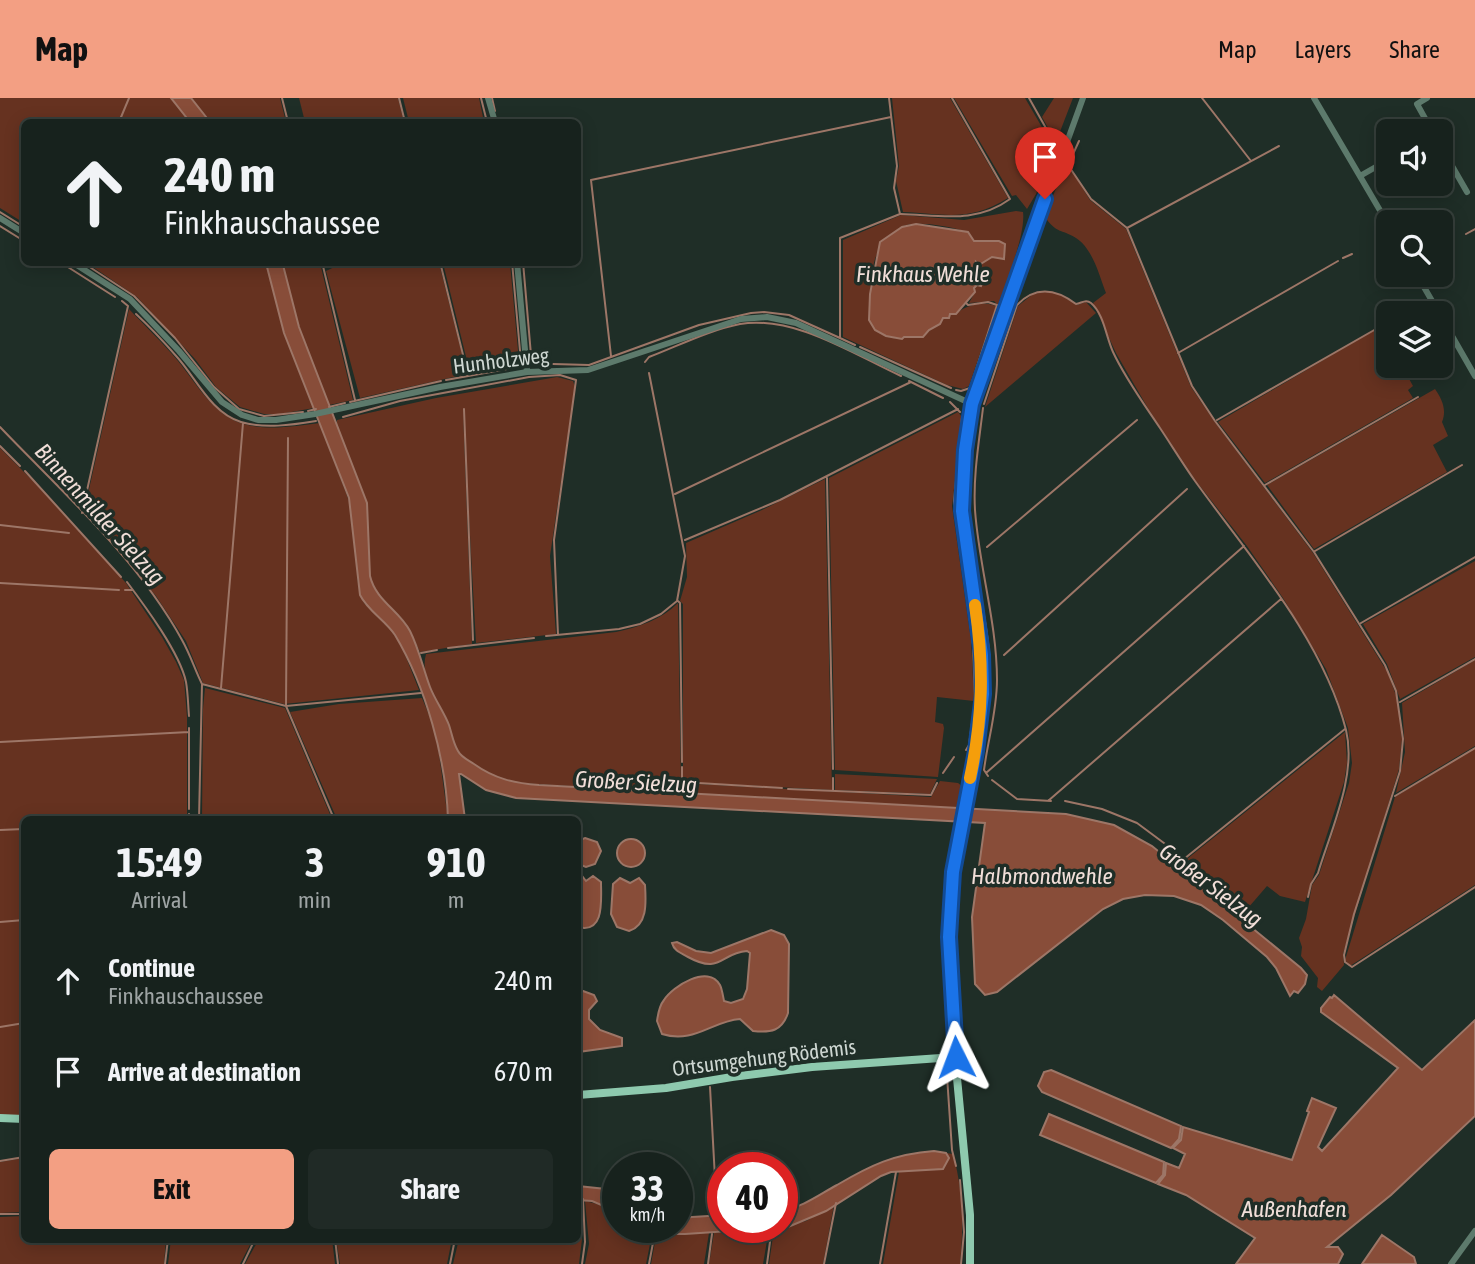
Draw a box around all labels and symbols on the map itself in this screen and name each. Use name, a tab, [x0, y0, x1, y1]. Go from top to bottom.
pin	[1015, 127, 1075, 199]
water label: Finkhaus Wehle	[856, 261, 990, 287]
street label: Hunholzweg	[451, 342, 550, 378]
water label: Binnenmilder Sielzug	[30, 438, 170, 590]
water label: Großer Sielzug	[574, 766, 698, 798]
water label: Großer Sielzug	[1154, 838, 1268, 932]
water label: Halbmondwehle	[971, 863, 1113, 889]
position arrow	[919, 1020, 993, 1094]
street label: Ortsumgehung Rödemis	[671, 1034, 857, 1080]
speed limit sign: 40	[707, 1152, 798, 1243]
water label: Außenhafen	[1241, 1196, 1346, 1222]

